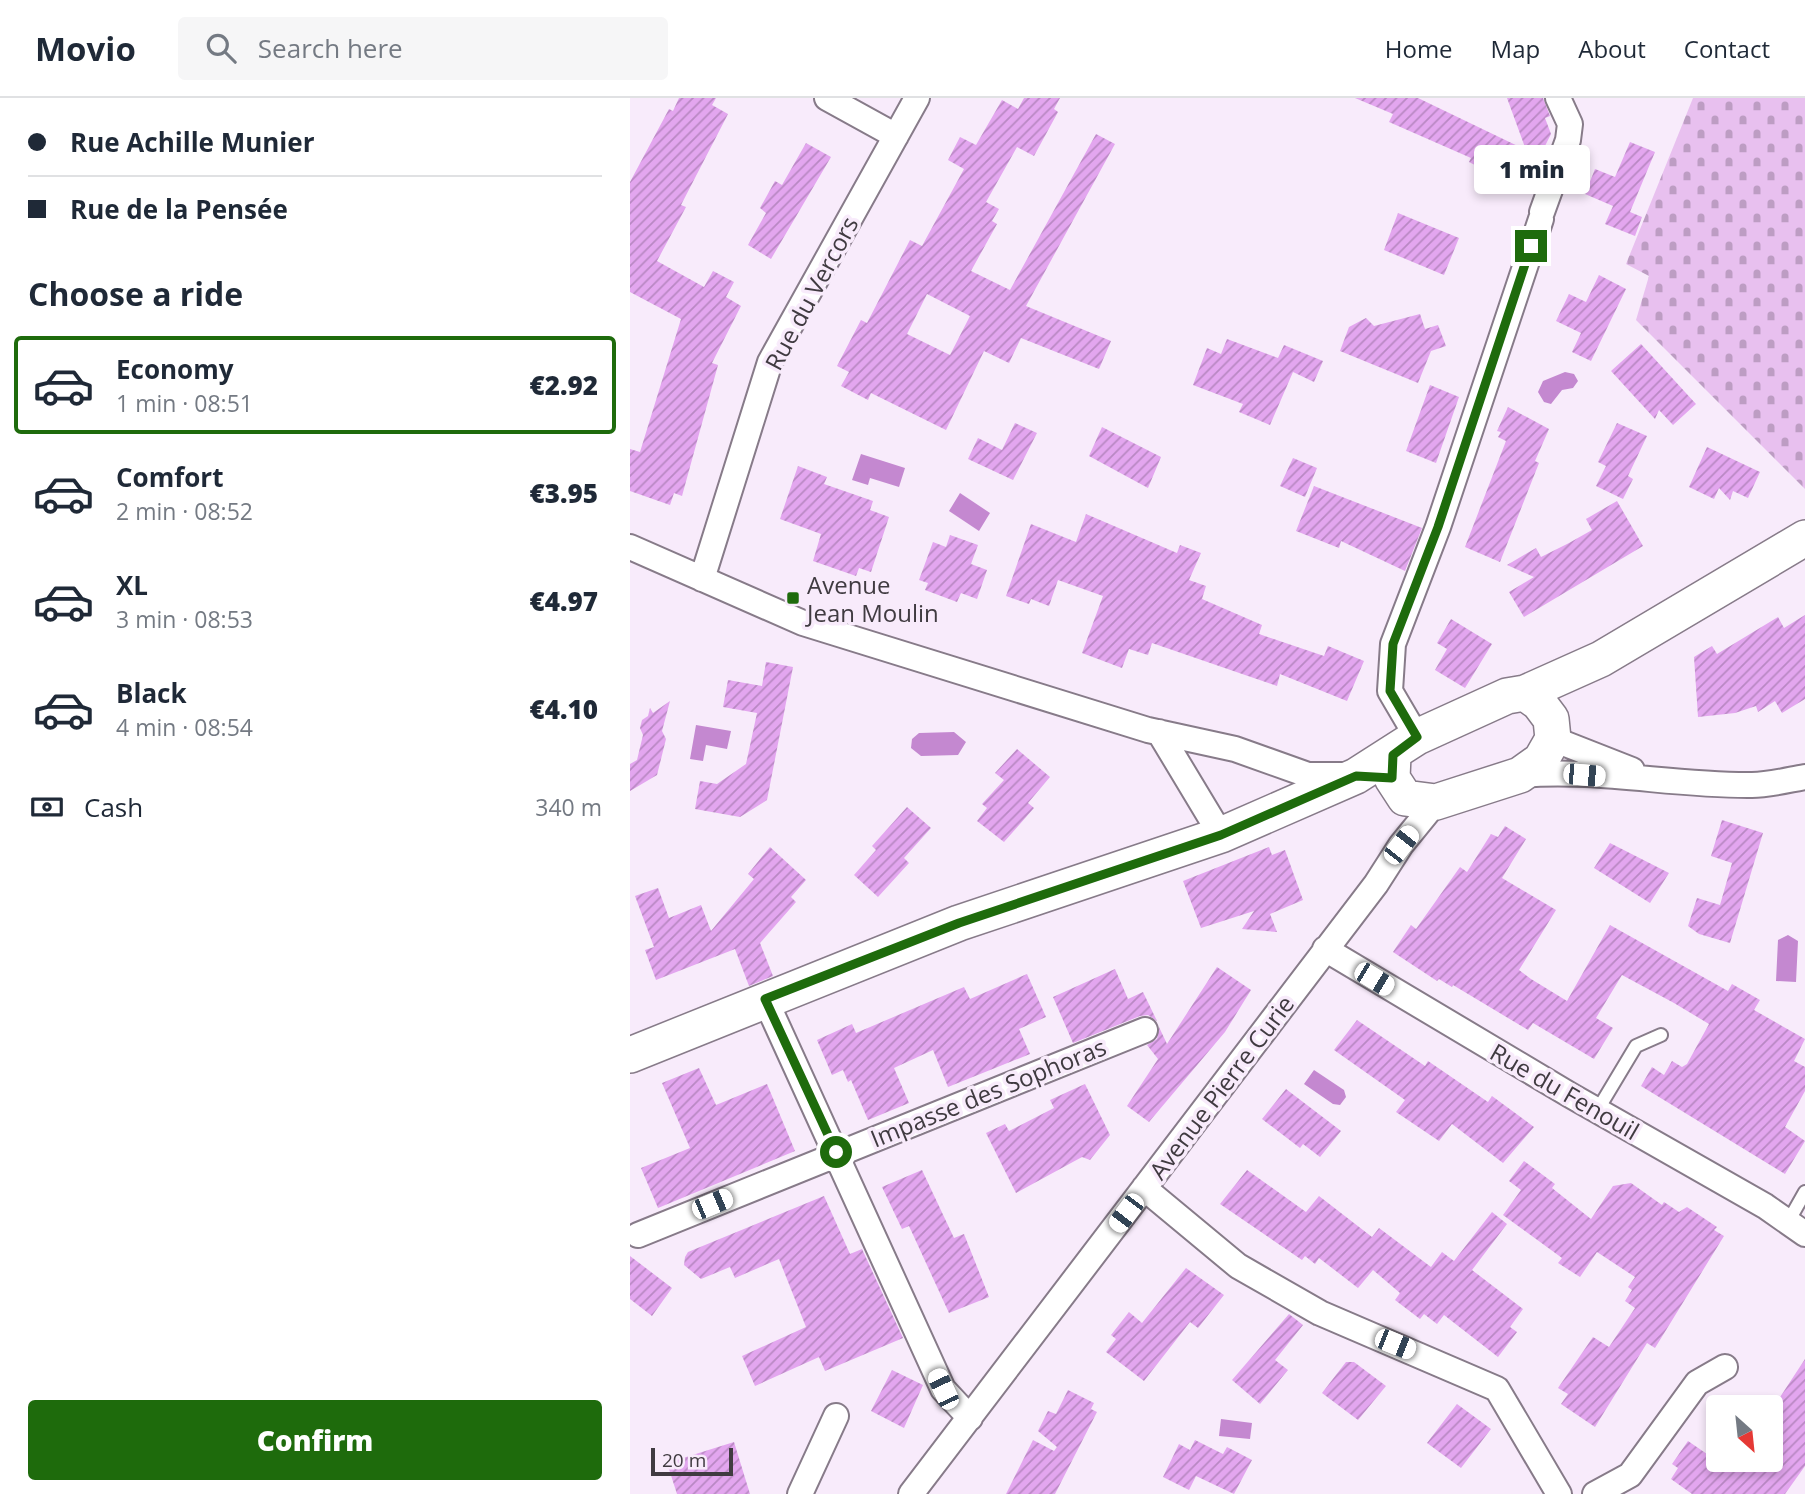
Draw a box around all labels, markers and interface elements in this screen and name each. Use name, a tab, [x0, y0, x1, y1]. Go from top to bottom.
search box	[178, 17, 668, 80]
text: Movio	[35, 26, 136, 71]
icon: search	[202, 29, 240, 67]
text: Search here	[258, 30, 403, 66]
text: Home	[1385, 32, 1453, 65]
text: Map	[1491, 32, 1540, 65]
text: About	[1578, 32, 1646, 65]
text: Contact	[1684, 32, 1770, 65]
text: Rue Achille Munier	[70, 124, 314, 160]
callout: 1 min	[1473, 144, 1589, 194]
text: 1 min	[1499, 153, 1565, 185]
text: Rue de la Pensée	[70, 191, 288, 227]
street label: Rue du Vercors	[757, 210, 865, 376]
route end	[1515, 230, 1547, 262]
text: Choose a ride	[28, 272, 243, 315]
text: Economy	[116, 351, 234, 387]
icon: car	[32, 354, 95, 417]
text: €2.92	[530, 367, 598, 403]
text: 1 min · 08:51	[116, 387, 253, 419]
text: Comfort	[116, 459, 223, 495]
icon: car	[32, 462, 95, 525]
text: €3.95	[530, 475, 598, 511]
text: 2 min · 08:52	[116, 495, 253, 527]
text: XL	[116, 567, 148, 603]
place label: Avenue Jean Moulin	[805, 568, 939, 629]
icon: car	[32, 570, 95, 633]
text: €4.97	[530, 583, 598, 619]
marker: Avenue Jean Moulin	[785, 590, 801, 606]
text: 3 min · 08:53	[116, 603, 253, 635]
text: Black	[116, 675, 187, 711]
icon: car	[32, 678, 95, 741]
text: €4.10	[530, 691, 598, 727]
text: 4 min · 08:54	[116, 711, 253, 743]
car	[1563, 763, 1606, 787]
icon: cash	[28, 788, 66, 826]
text: Cash	[84, 789, 143, 825]
text: 340 m	[535, 791, 602, 823]
car	[1380, 822, 1423, 868]
car	[1351, 959, 1398, 999]
street label: Avenue Pierre Curie	[1141, 988, 1301, 1186]
street label: Impasse des Sophoras	[865, 1030, 1111, 1154]
street label: Rue du Fenouil	[1485, 1035, 1645, 1147]
route start	[820, 1136, 852, 1168]
car	[689, 1186, 736, 1222]
car	[1105, 1190, 1148, 1236]
car	[1372, 1326, 1419, 1362]
car	[925, 1366, 962, 1412]
north arrow	[1706, 1395, 1783, 1472]
map controls	[1706, 1395, 1783, 1472]
button: Confirm	[28, 1400, 602, 1480]
scale bar	[651, 1445, 733, 1477]
text: 20 m	[662, 1447, 706, 1473]

